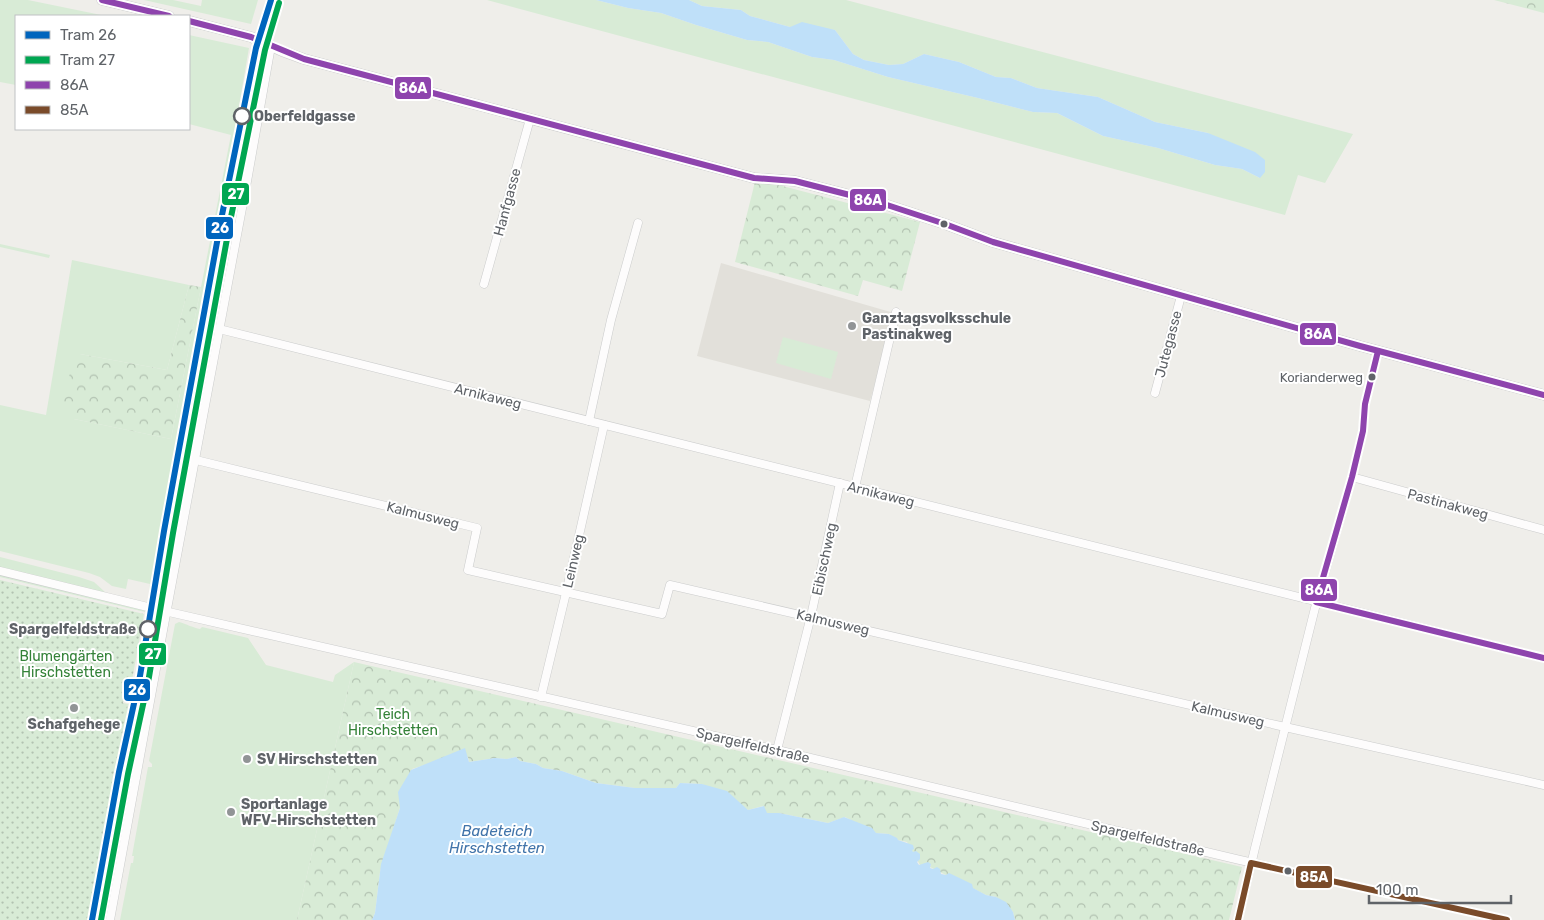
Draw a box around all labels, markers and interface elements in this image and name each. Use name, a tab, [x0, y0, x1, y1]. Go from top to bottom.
legend	[15, 15, 190, 130]
text: Tram 26	[60, 26, 116, 44]
text: Tram 27	[60, 51, 115, 69]
text: 86A	[60, 76, 89, 94]
line badge: 86A	[394, 76, 432, 100]
text: 86A	[399, 80, 427, 97]
text: 85A	[60, 101, 89, 119]
marker: Oberfeldgasse	[233, 107, 251, 125]
place label: Oberfeldgasse	[254, 108, 356, 125]
street label: Hanfgasse	[490, 166, 525, 238]
line badge: 27	[221, 182, 250, 206]
text: 27	[227, 186, 245, 203]
line badge: 86A	[849, 188, 887, 212]
text: 86A	[854, 192, 882, 209]
line badge: 26	[205, 216, 234, 240]
unlabelled marker	[939, 219, 949, 229]
text: 26	[211, 220, 229, 237]
street label: Jutegasse	[1151, 309, 1186, 380]
place label: Ganztagsvolksschule Pastinakweg	[862, 310, 1011, 343]
marker: Ganztagsvolksschule Pastinakweg	[846, 320, 858, 332]
line badge: 86A	[1299, 322, 1337, 346]
text: 86A	[1304, 326, 1332, 343]
place label: Korianderweg	[1280, 370, 1363, 386]
marker: Korianderweg	[1367, 372, 1377, 382]
street label: Arnikaweg	[453, 380, 523, 413]
street label: Arnikaweg	[846, 478, 916, 511]
street label: Pastinakweg	[1405, 485, 1490, 523]
street label: Kalmusweg	[385, 498, 461, 533]
street label: Eibischweg	[808, 521, 841, 597]
street label: Leinweg	[559, 533, 588, 590]
line badge: 86A	[1300, 578, 1338, 602]
text: 86A	[1305, 582, 1333, 599]
street label: Kalmusweg	[795, 606, 871, 639]
marker: Spargelfeldstraße	[139, 620, 157, 638]
place label: Spargelfeldstraße	[9, 621, 136, 638]
line badge: 27	[138, 642, 167, 666]
text: 27	[144, 646, 162, 663]
park label: Blumengärten Hirschstetten	[19, 648, 113, 681]
line badge: 26	[123, 678, 151, 702]
text: 26	[128, 682, 146, 699]
street label: Kalmusweg	[1190, 698, 1266, 731]
marker: Schafgehege	[68, 702, 80, 714]
park label: Teich Hirschstetten	[348, 706, 438, 739]
place label: Schafgehege	[28, 716, 120, 733]
street label: Spargelfeldstraße	[694, 724, 811, 767]
place label: SV Hirschstetten	[257, 751, 377, 768]
marker: SV Hirschstetten	[241, 753, 253, 765]
place label: Sportanlage WFV-Hirschstetten	[241, 796, 376, 829]
marker: Sportanlage WFV-Hirschstetten	[225, 806, 237, 818]
street label: Spargelfeldstraße	[1089, 817, 1206, 860]
water label: Badeteich Hirschstetten	[449, 822, 545, 857]
line badge: 85A	[1295, 865, 1333, 889]
unlabelled marker	[1283, 866, 1293, 876]
text: 85A	[1300, 869, 1328, 886]
scale bar	[1369, 872, 1512, 904]
text: 100 m	[1376, 881, 1418, 899]

